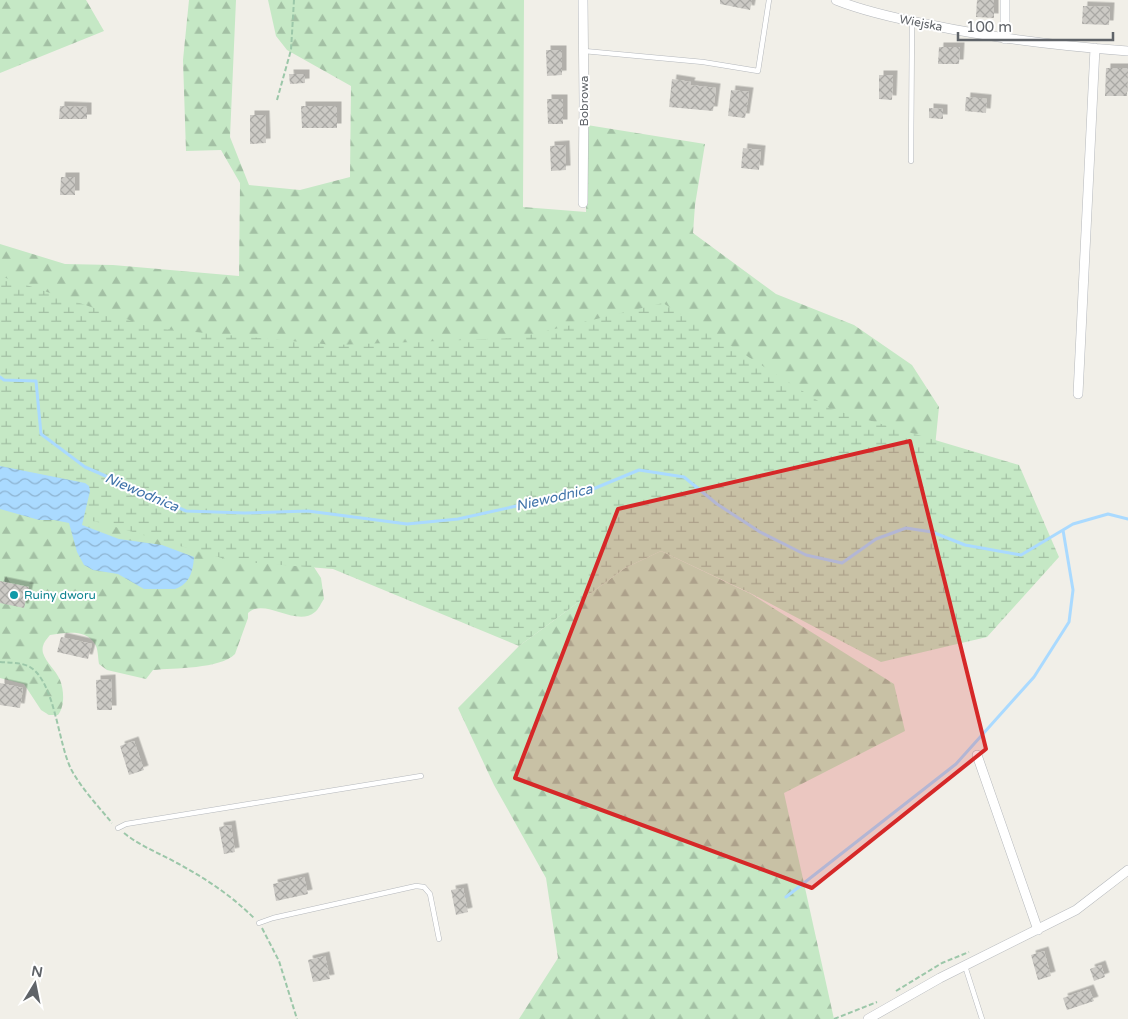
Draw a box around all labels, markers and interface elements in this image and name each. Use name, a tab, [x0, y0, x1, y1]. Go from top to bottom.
scale bar	[958, 10, 1113, 42]
street label: Wiejska	[898, 12, 944, 34]
text: 100 m	[966, 18, 1012, 36]
street label: Bobrowa	[577, 76, 591, 126]
water label: Niewodnica	[103, 469, 182, 516]
water label: Niewodnica	[514, 480, 595, 515]
place label: Ruiny dworu	[24, 588, 96, 602]
marker: Ruiny dworu	[8, 589, 20, 601]
north arrow	[10, 959, 60, 1009]
text: N	[30, 962, 44, 981]

